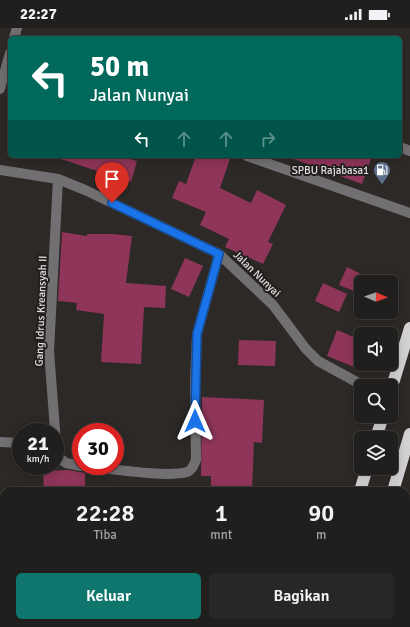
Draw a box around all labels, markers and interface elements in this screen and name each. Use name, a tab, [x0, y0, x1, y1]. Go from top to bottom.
text: 22:27	[20, 5, 57, 23]
text: 50 m	[90, 50, 149, 84]
icon: left	[24, 52, 76, 104]
text: Jalan Nunyai	[90, 84, 189, 106]
icon: left	[131, 128, 153, 150]
icon: ahead	[173, 128, 195, 150]
icon: ahead	[215, 128, 237, 150]
icon: right	[257, 128, 279, 150]
fuel station icon: SPBU Rajabasa1	[372, 160, 392, 185]
pin	[95, 162, 129, 203]
place label: SPBU Rajabasa1	[292, 164, 369, 177]
icon: arrive	[101, 168, 123, 190]
street label: Jalan Nunyai	[231, 248, 283, 300]
street label: Gang Idrus Kreansyah II	[33, 255, 49, 367]
north arrow	[354, 275, 398, 319]
map controls	[354, 275, 398, 475]
button: sound	[354, 327, 398, 371]
button: search	[354, 379, 398, 423]
position arrow	[174, 400, 216, 442]
speed limit sign: 30	[72, 423, 124, 475]
text: 21	[27, 431, 49, 456]
button: layers	[354, 431, 398, 475]
text: km/h	[27, 453, 49, 465]
text: 22:28	[76, 498, 134, 528]
text: 1	[215, 498, 228, 528]
text: 90	[308, 498, 334, 528]
text: Tiba	[93, 527, 117, 543]
text: mnt	[210, 527, 232, 543]
text: m	[316, 527, 326, 543]
button: Keluar	[16, 573, 201, 619]
button: Bagikan	[209, 573, 394, 619]

